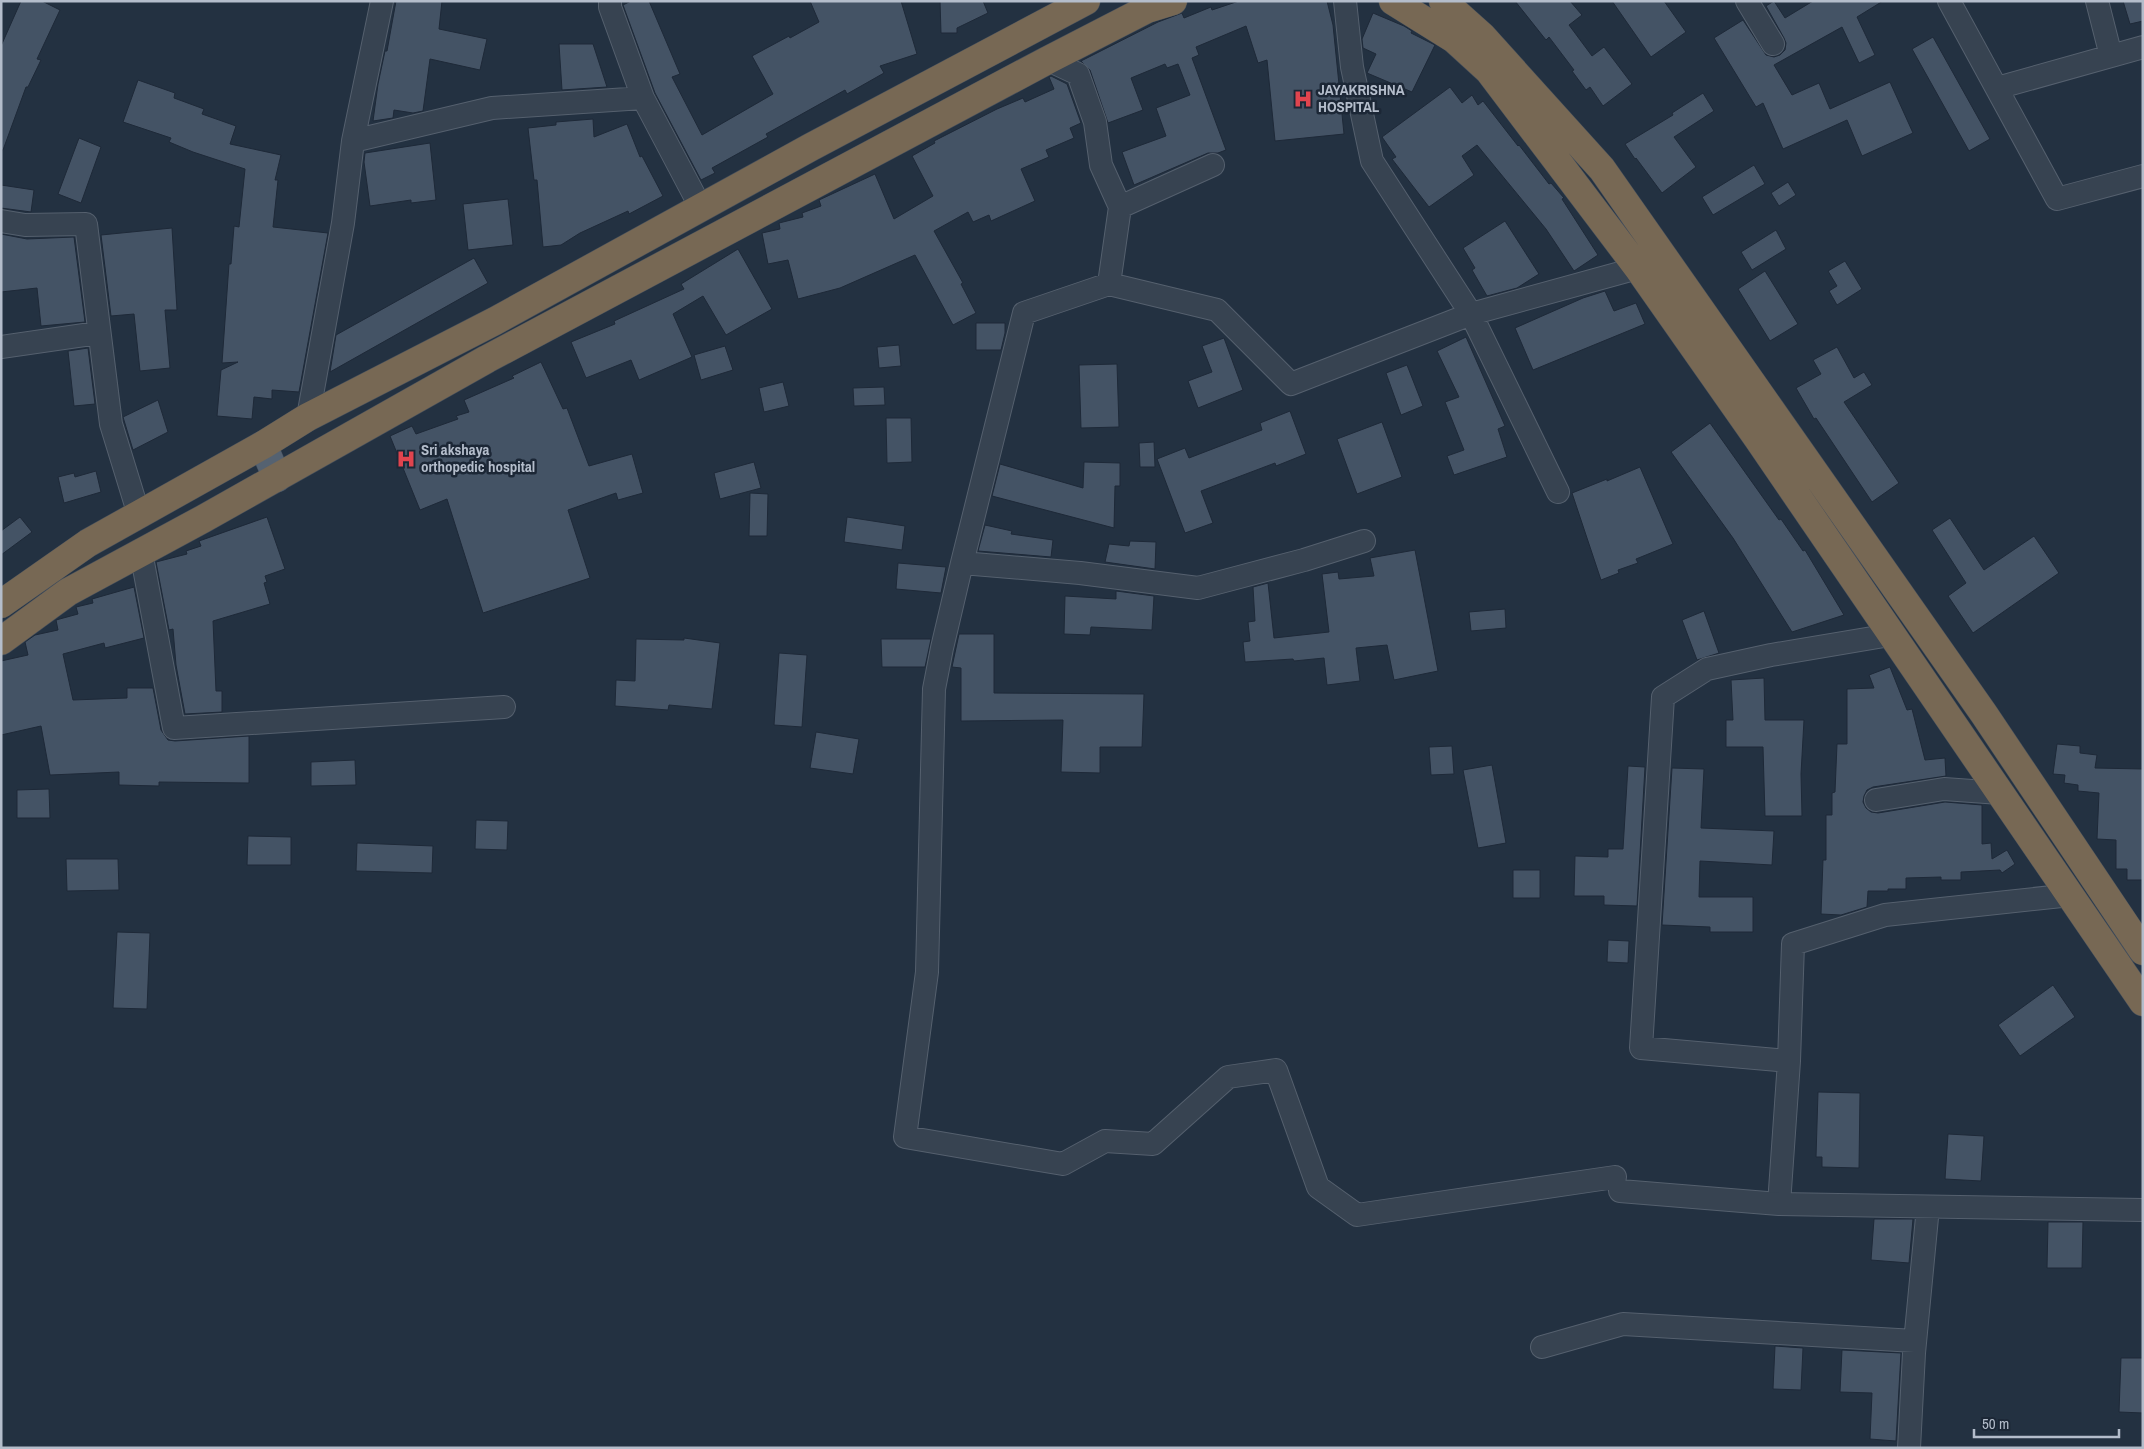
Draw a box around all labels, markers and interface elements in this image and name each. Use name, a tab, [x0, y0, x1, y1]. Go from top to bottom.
place label: JAYAKRISHNA HOSPITAL	[1318, 79, 1405, 117]
hospital icon: JAYAKRISHNA HOSPITAL	[1292, 88, 1314, 110]
place label: Sri akshaya orthopedic hospital	[421, 439, 535, 477]
hospital icon: Sri akshaya orthopedic hospital	[395, 448, 417, 470]
scale bar	[1974, 1406, 2119, 1438]
text: 50 m	[1982, 1413, 2009, 1434]

